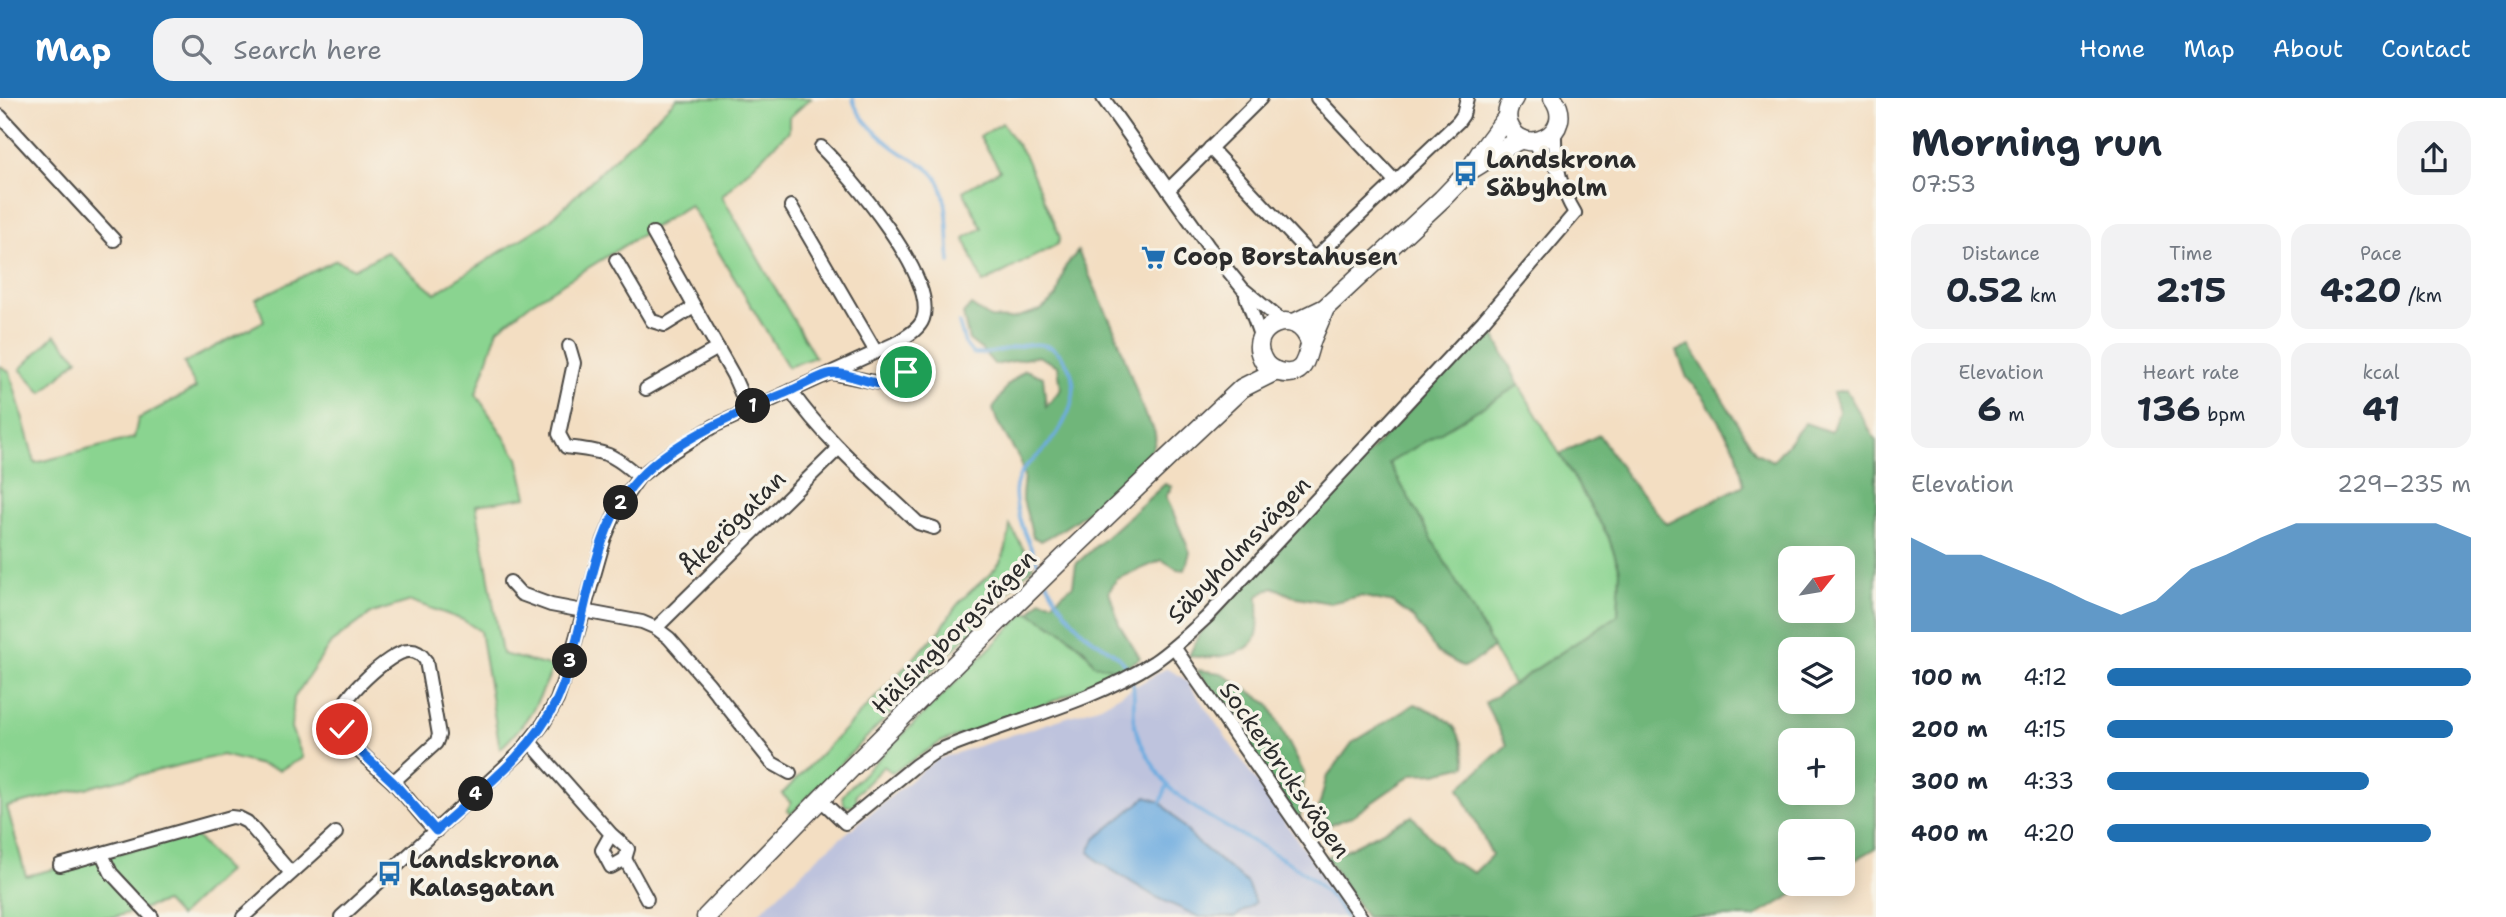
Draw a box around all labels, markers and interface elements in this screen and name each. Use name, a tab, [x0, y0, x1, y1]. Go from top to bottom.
search box	[153, 18, 643, 81]
text: Map	[35, 27, 111, 72]
icon: search	[177, 30, 215, 68]
text: Search here	[233, 32, 382, 67]
text: Home	[2079, 33, 2145, 65]
text: Map	[2183, 33, 2235, 65]
text: About	[2273, 33, 2343, 65]
text: Contact	[2381, 33, 2471, 65]
text: Morning run	[1911, 117, 2162, 168]
button: share	[2397, 121, 2471, 195]
place label: Landskrona Säbyholm	[1486, 144, 1636, 204]
bus stop icon: Landskrona Säbyholm	[1452, 160, 1480, 188]
text: 07:53	[1911, 169, 1976, 199]
place label: Coop Borstahusen	[1173, 241, 1398, 273]
text: Distance	[1962, 241, 2040, 266]
text: Time	[2169, 241, 2213, 266]
text: Pace	[2360, 241, 2402, 266]
supermarket icon: Coop Borstahusen	[1139, 243, 1167, 271]
text: 0.52	[1945, 266, 2023, 313]
text: 2:15	[2156, 266, 2226, 313]
text: 4:20	[2320, 266, 2402, 313]
text: km	[2023, 283, 2057, 308]
text: /km	[2402, 283, 2442, 308]
pin	[876, 342, 936, 402]
icon: arrive	[887, 353, 925, 391]
text: Elevation	[1958, 360, 2044, 385]
text: Heart rate	[2143, 360, 2239, 385]
text: kcal	[2363, 360, 2399, 385]
text: 6	[1977, 385, 2002, 432]
text: 136	[2137, 385, 2201, 432]
text: 41	[2362, 385, 2400, 432]
pin: 1	[736, 388, 770, 424]
text: 1	[748, 393, 757, 418]
text: m	[2002, 402, 2025, 427]
text: bpm	[2201, 402, 2245, 427]
street label: Åkerögatan	[673, 463, 793, 583]
street label: Säbyholmsvägen	[1160, 469, 1318, 631]
text: Elevation	[1911, 469, 2014, 499]
text: 229–235 m	[2337, 469, 2471, 499]
pin: 2	[604, 486, 638, 520]
text: 2	[614, 490, 627, 515]
street label: Hälsingborgsvägen	[865, 543, 1043, 721]
north arrow	[1778, 546, 1855, 623]
map controls	[1778, 546, 1855, 896]
button: layers	[1778, 637, 1855, 714]
pin: 3	[552, 644, 588, 678]
text: 3	[563, 648, 576, 673]
text: 100 m	[1911, 662, 1982, 692]
text: 4:12	[2023, 662, 2067, 692]
street label: Sockerbruksvägen	[1212, 675, 1358, 865]
pin	[312, 699, 372, 759]
icon: check	[323, 710, 361, 748]
text: 200 m	[1911, 714, 1988, 744]
text: 4:15	[2023, 714, 2066, 744]
button: +	[1778, 728, 1855, 805]
text: 300 m	[1911, 766, 1988, 796]
text: 4:33	[2023, 766, 2074, 796]
pin: 4	[458, 776, 494, 812]
text: 4	[469, 781, 482, 806]
text: 400 m	[1911, 818, 1988, 848]
text: 4:20	[2023, 818, 2075, 848]
button: −	[1778, 819, 1855, 896]
place label: Landskrona Kalasgatan	[409, 844, 559, 904]
bus stop icon: Landskrona Kalasgatan	[375, 860, 403, 888]

